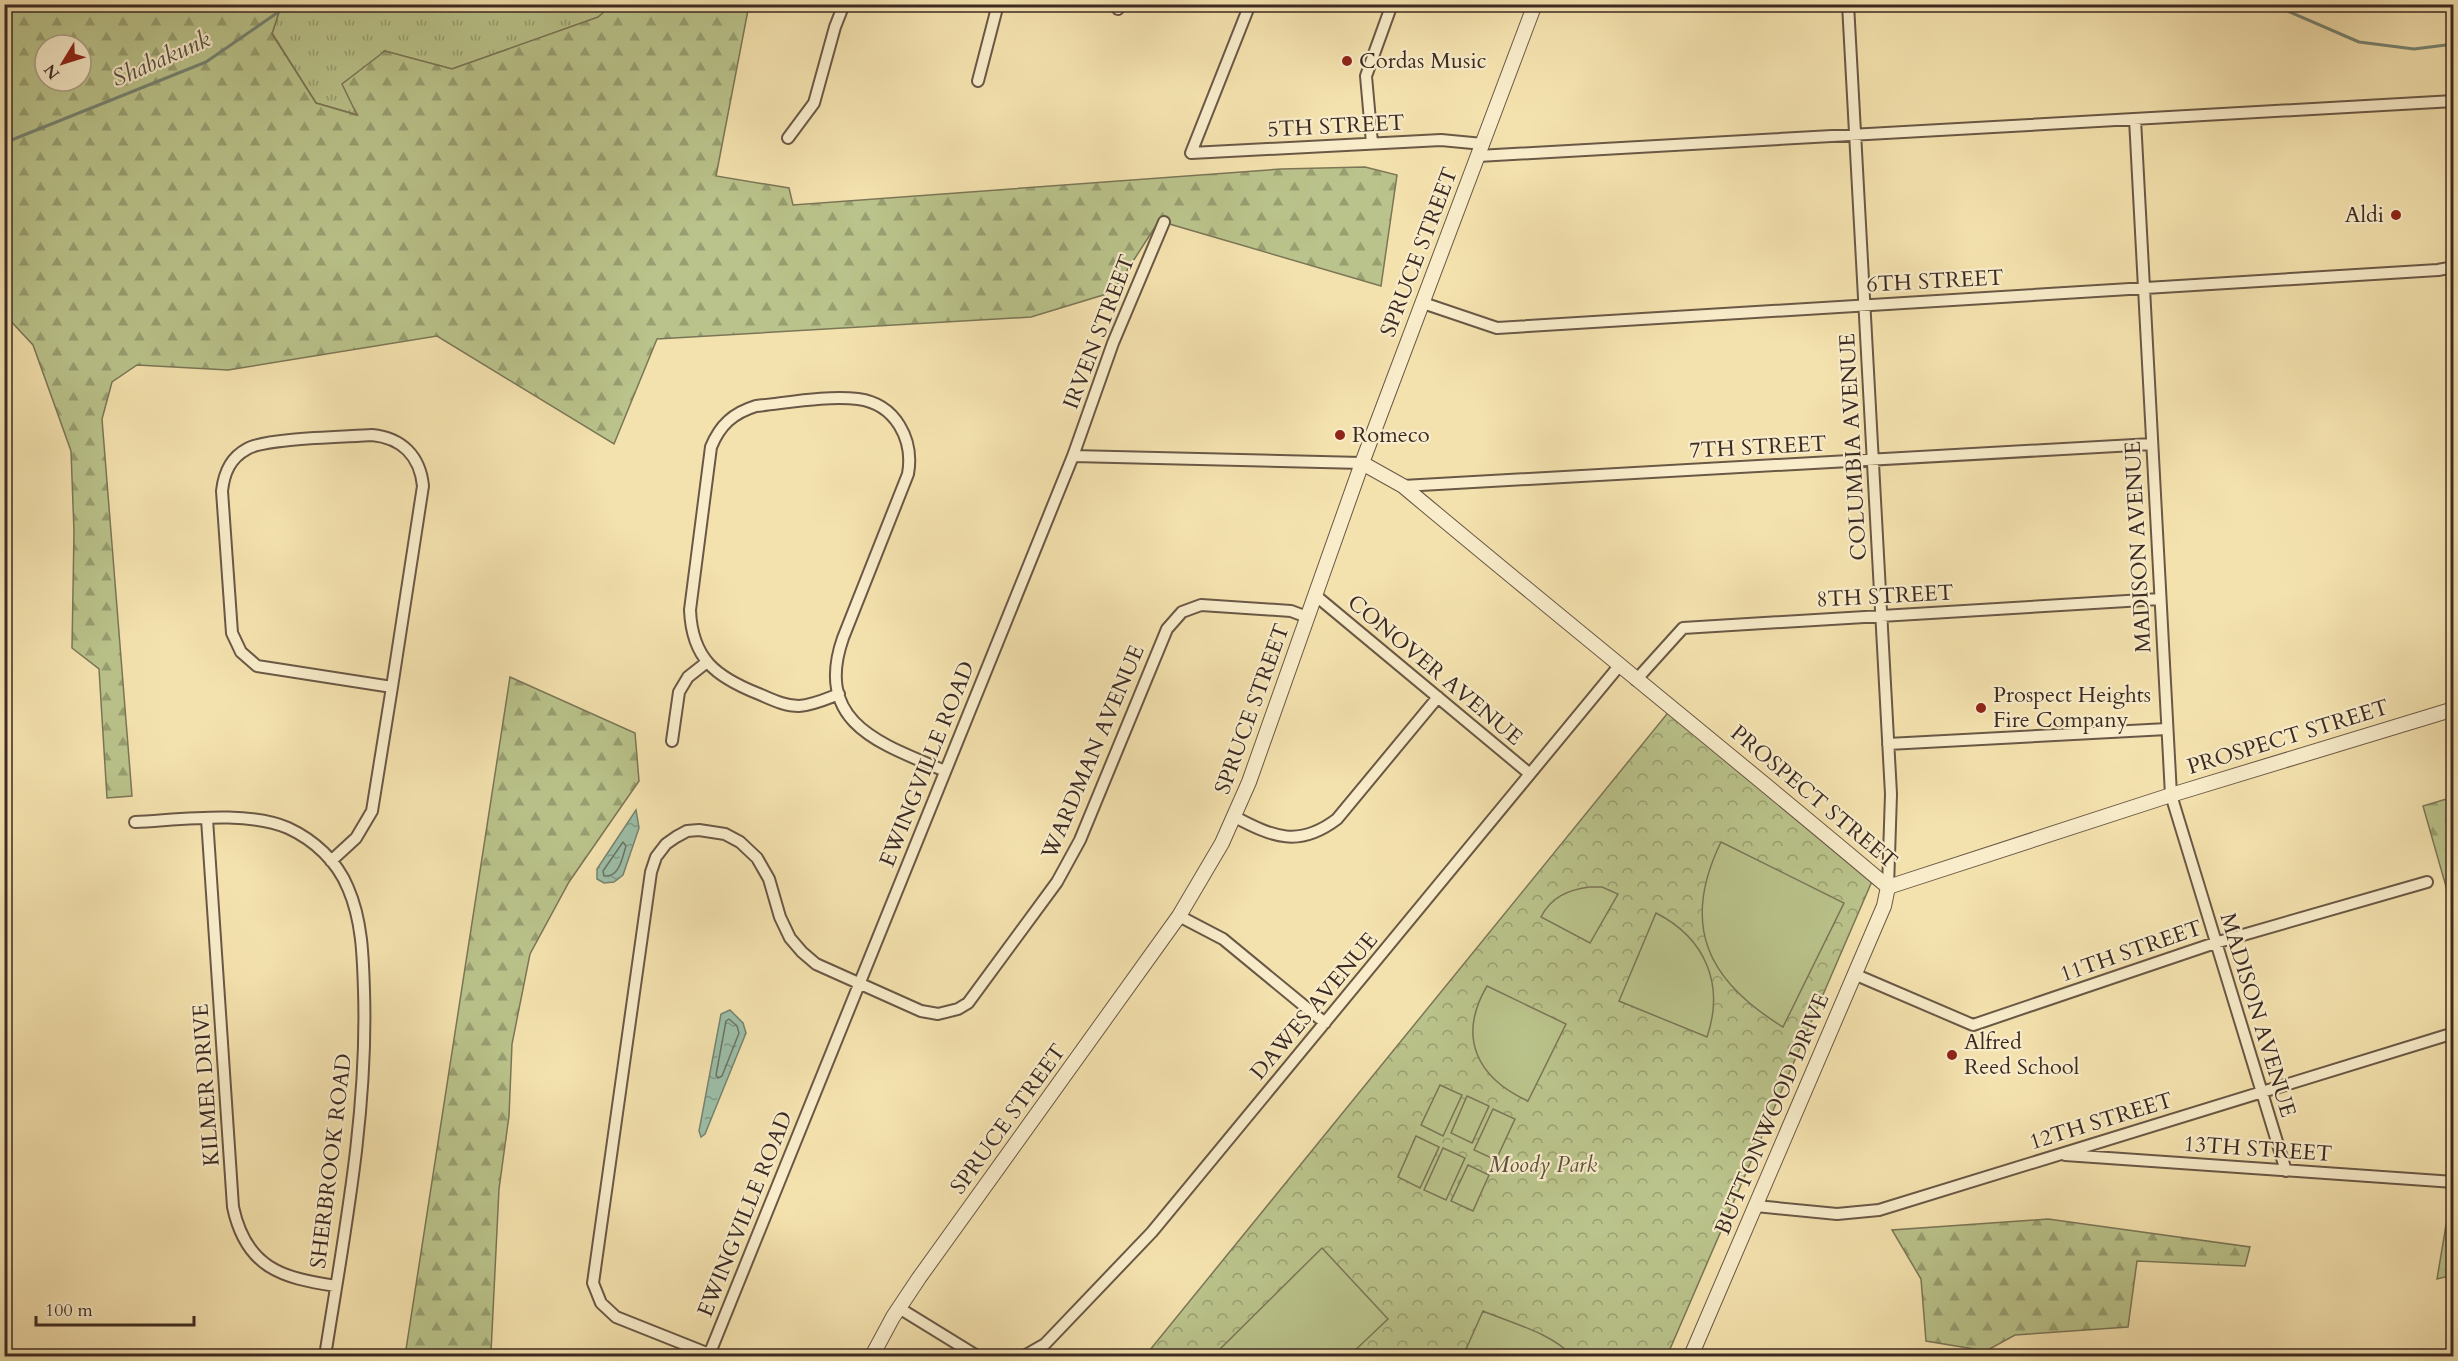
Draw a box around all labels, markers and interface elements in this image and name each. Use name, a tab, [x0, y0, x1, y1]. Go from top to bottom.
water label: Shabakunk	[107, 23, 216, 95]
north arrow	[33, 33, 93, 93]
place label: Cordas Music	[1359, 46, 1487, 76]
marker: Cordas Music	[1340, 54, 1354, 68]
text: N	[39, 59, 65, 84]
street label: 5TH STREET	[1267, 107, 1405, 145]
street label: SPRUCE STREET	[1373, 163, 1465, 341]
place label: Aldi	[2345, 200, 2384, 230]
marker: Aldi	[2389, 208, 2403, 222]
street label: IRVEN STREET	[1056, 251, 1142, 413]
street label: 6TH STREET	[1866, 262, 2004, 300]
street label: COLUMBIA AVENUE	[1832, 333, 1874, 561]
place label: Romeco	[1352, 420, 1430, 450]
marker: Romeco	[1333, 428, 1347, 442]
street label: 7TH STREET	[1689, 428, 1827, 466]
street label: MADISON AVENUE	[2117, 440, 2159, 654]
street label: 8TH STREET	[1816, 577, 1954, 615]
street label: CONOVER AVENUE	[1341, 588, 1529, 752]
street label: SPRUCE STREET	[1207, 620, 1297, 798]
street label: WARDMAN AVENUE	[1034, 640, 1152, 865]
street label: EWINGVILLE ROAD	[872, 657, 982, 871]
place label: Prospect Heights Fire Company	[1993, 680, 2151, 735]
street label: PROSPECT STREET	[2183, 692, 2393, 782]
marker: Prospect Heights Fire Company	[1974, 701, 1988, 715]
street label: PROSPECT STREET	[1724, 718, 1904, 876]
street label: MADISON AVENUE	[2213, 909, 2303, 1121]
street label: 11TH STREET	[2056, 913, 2206, 989]
street label: DAWES AVENUE	[1243, 926, 1385, 1086]
street label: BUTTONWOOD DRIVE	[1708, 989, 1836, 1239]
street label: KILMER DRIVE	[185, 1003, 227, 1167]
place label: Alfred Reed School	[1964, 1027, 2080, 1082]
street label: SPRUCE STREET	[943, 1038, 1073, 1200]
marker: Alfred Reed School	[1945, 1048, 1959, 1062]
street label: SHERBROOK ROAD	[303, 1052, 359, 1270]
street label: 12TH STREET	[2026, 1085, 2176, 1157]
street label: EWINGVILLE ROAD	[690, 1107, 800, 1321]
street label: 13TH STREET	[2183, 1129, 2333, 1169]
park label: Moody Park	[1489, 1150, 1597, 1180]
scale bar	[36, 1289, 194, 1327]
text: 100 m	[45, 1298, 93, 1323]

